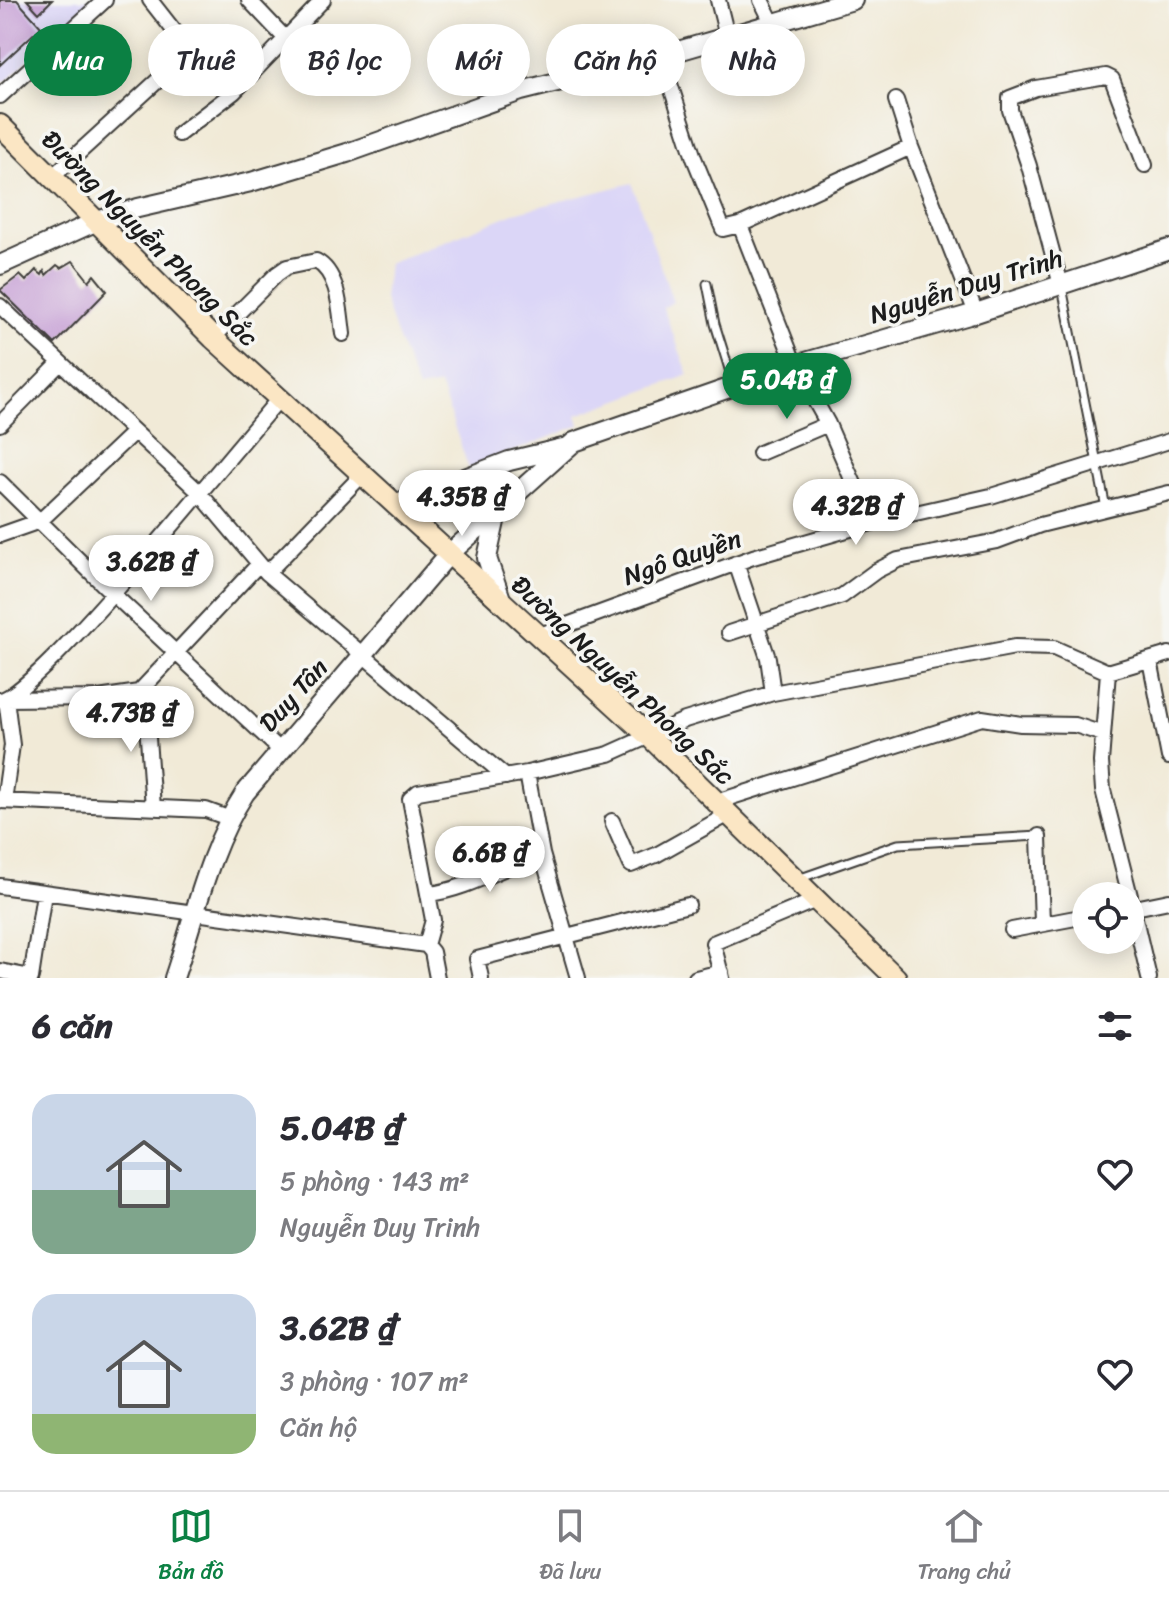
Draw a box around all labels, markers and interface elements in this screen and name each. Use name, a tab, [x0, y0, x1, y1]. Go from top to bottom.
chip: Mua	[24, 24, 132, 96]
chip: Thuê	[148, 24, 264, 96]
chip: Bộ lọc	[280, 24, 411, 96]
chip: Mới	[427, 24, 530, 96]
chip: Căn hộ	[546, 24, 685, 96]
chip: Nhà	[701, 24, 805, 96]
street label: Đường Nguyễn Phong Sắc	[30, 118, 270, 358]
street label: Nguyễn Duy Trinh	[864, 235, 1068, 337]
pin: 5.04B ₫	[713, 353, 861, 421]
text: 5.04B ₫	[740, 356, 834, 402]
pin: 4.35B ₫	[388, 470, 536, 538]
text: 4.35B ₫	[416, 473, 508, 519]
pin: 4.32B ₫	[782, 479, 930, 547]
text: 4.32B ₫	[811, 482, 901, 528]
street label: Ngô Quyền	[616, 515, 748, 599]
pin: 3.62B ₫	[77, 535, 225, 603]
text: 3.62B ₫	[107, 538, 195, 584]
street label: Đường Nguyễn Phong Sắc	[500, 563, 746, 797]
street label: Duy Tân	[246, 647, 340, 743]
pin: 4.73B ₫	[57, 686, 205, 754]
text: 4.73B ₫	[86, 689, 176, 735]
pin: 6.6B ₫	[425, 826, 555, 894]
text: 6.6B ₫	[453, 829, 527, 875]
map controls	[1072, 882, 1144, 954]
button: locate	[1072, 882, 1144, 954]
text: 6 căn	[32, 996, 113, 1056]
icon: filters	[1093, 1004, 1137, 1048]
text: 5.04B ₫	[280, 1098, 402, 1158]
icon: home	[96, 1126, 192, 1222]
icon: heart	[1093, 1152, 1137, 1196]
text: 5 phòng · 143 m²	[280, 1158, 470, 1204]
text: Nguyễn Duy Trinh	[280, 1204, 480, 1250]
text: 3.62B ₫	[280, 1298, 396, 1358]
icon: home	[96, 1326, 192, 1422]
icon: heart	[1093, 1352, 1137, 1396]
text: 3 phòng · 107 m²	[280, 1358, 469, 1404]
text: Căn hộ	[280, 1404, 357, 1450]
tab: Bản đồ	[158, 1504, 223, 1591]
tab: Đã lưu	[540, 1504, 601, 1591]
tab: Trang chủ	[918, 1504, 1011, 1591]

